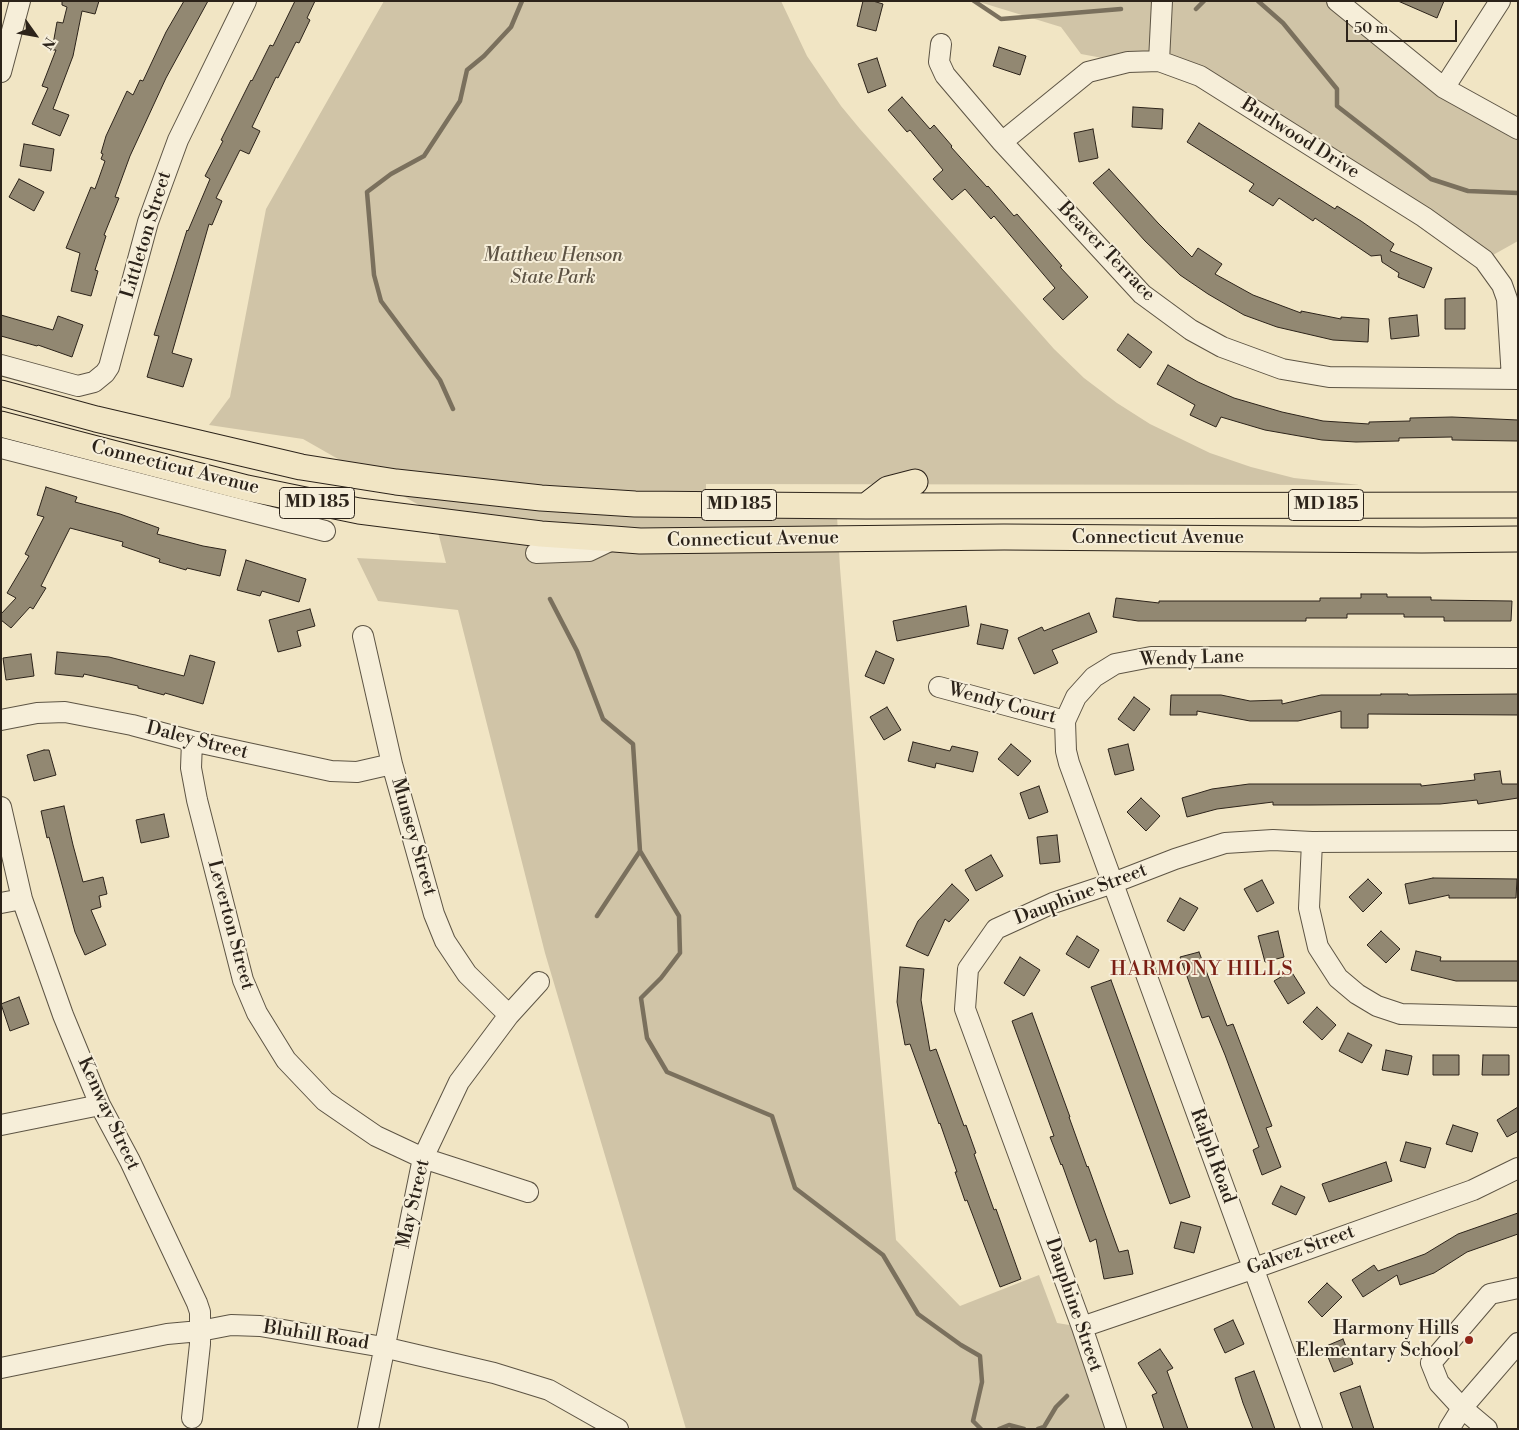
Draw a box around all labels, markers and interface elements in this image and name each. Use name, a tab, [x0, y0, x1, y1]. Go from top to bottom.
north arrow	[10, 10, 60, 60]
scale bar	[1349, 10, 1460, 42]
text: 50 m	[1354, 19, 1388, 38]
text: N	[37, 33, 58, 52]
street label: Burlwood Drive	[1237, 94, 1363, 184]
street label: Littleton Street	[117, 169, 177, 301]
street label: Beaver Terrace	[1053, 197, 1159, 307]
park label: Matthew Henson State Park	[483, 245, 623, 289]
street label: Connecticut Avenue	[89, 436, 261, 500]
road number: MD 185	[280, 488, 354, 518]
road number: MD 185	[702, 490, 776, 520]
road number: MD 185	[1288, 490, 1364, 520]
street label: Connecticut Avenue	[667, 527, 839, 553]
street label: Connecticut Avenue	[1072, 527, 1244, 549]
street label: Wendy Lane	[1140, 646, 1244, 672]
street label: Wendy Court	[945, 679, 1059, 729]
street label: Daley Street	[144, 717, 250, 765]
street label: Munsey Street	[385, 775, 441, 899]
street label: Leverton Street	[202, 858, 258, 992]
street label: Dauphine Street	[1011, 859, 1151, 931]
district label: HARMONY HILLS	[1109, 958, 1295, 982]
street label: Kenway Street	[72, 1054, 144, 1174]
street label: Ralph Road	[1184, 1106, 1240, 1206]
street label: May Street	[393, 1157, 435, 1251]
street label: Galvez Street	[1244, 1221, 1358, 1281]
street label: Dauphine Street	[1039, 1235, 1107, 1375]
street label: Bluhill Road	[262, 1316, 370, 1356]
place label: Harmony Hills Elementary School	[1296, 1318, 1459, 1362]
marker: Harmony Hills Elementary School	[1463, 1334, 1475, 1346]

